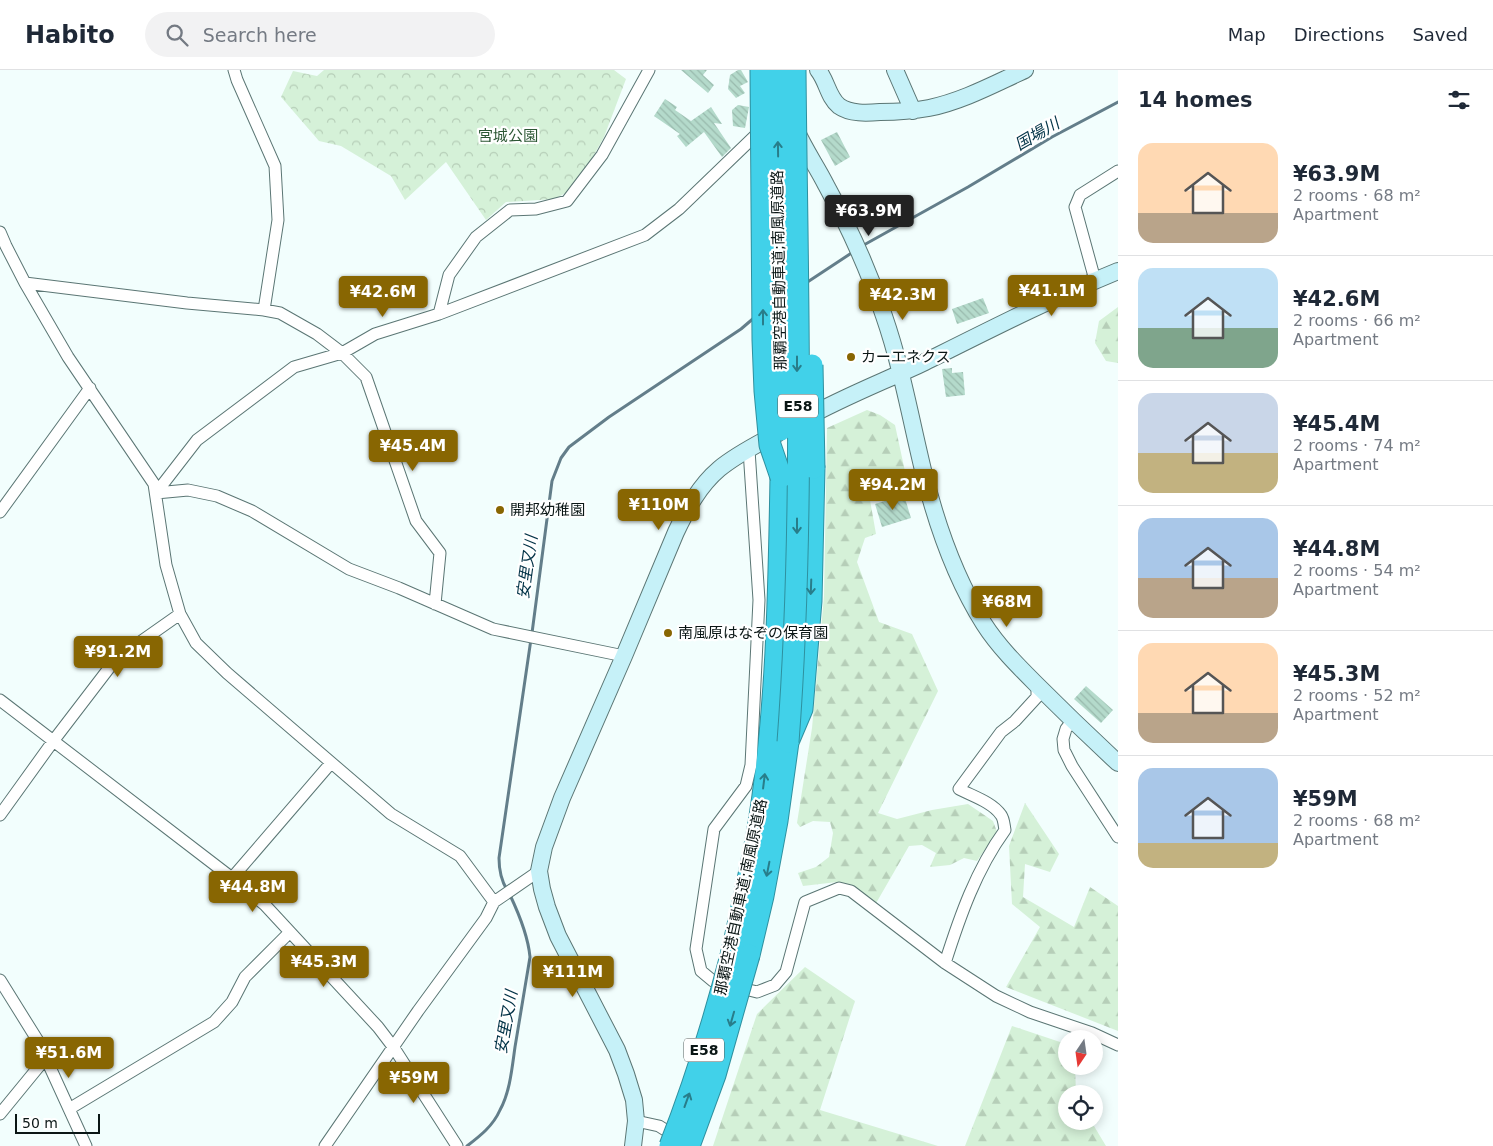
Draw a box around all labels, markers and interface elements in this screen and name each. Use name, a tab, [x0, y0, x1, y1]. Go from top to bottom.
search box	[145, 12, 495, 57]
text: Habito	[25, 21, 115, 49]
icon: search	[163, 21, 191, 49]
text: Search here	[203, 24, 317, 46]
text: Map	[1228, 24, 1266, 45]
text: Directions	[1294, 24, 1384, 45]
text: Saved	[1412, 24, 1468, 45]
icon: filters	[1445, 86, 1473, 114]
text: 14 homes	[1138, 88, 1253, 112]
water label: 国場川	[1011, 113, 1064, 154]
park label: 宮城公園	[478, 127, 538, 145]
one-way arrow	[773, 141, 783, 157]
text: ¥63.9M	[1293, 162, 1380, 186]
icon: home	[1178, 163, 1238, 223]
street label: 那覇空港自動車道;南風原道路	[768, 170, 790, 370]
text: 2 rooms · 68 m²	[1293, 186, 1421, 205]
pin: ¥63.9M	[828, 194, 910, 237]
text: ¥63.9M	[836, 201, 902, 220]
text: Apartment	[1293, 205, 1379, 224]
pin: ¥41.1M	[1011, 274, 1093, 317]
pin: ¥42.6M	[342, 276, 424, 318]
pin: ¥42.3M	[862, 278, 944, 321]
text: ¥41.1M	[1019, 281, 1085, 300]
text: ¥42.6M	[350, 282, 416, 301]
text: ¥42.3M	[870, 285, 936, 304]
text: ¥42.6M	[1293, 287, 1380, 311]
icon: home	[1178, 288, 1238, 348]
one-way arrow	[758, 309, 768, 326]
text: 2 rooms · 66 m²	[1293, 311, 1421, 330]
text: Apartment	[1293, 330, 1379, 349]
place label: カーエネクス	[861, 348, 951, 366]
marker: カーエネクス	[845, 351, 857, 363]
one-way arrow	[792, 355, 802, 371]
road number: E58	[778, 394, 818, 418]
text: ¥45.4M	[1293, 412, 1380, 436]
icon: home	[1178, 413, 1238, 473]
pin: ¥45.4M	[372, 430, 454, 472]
text: ¥45.4M	[380, 436, 446, 455]
text: 2 rooms · 74 m²	[1293, 436, 1421, 455]
text: Apartment	[1293, 455, 1379, 474]
pin: ¥94.2M	[852, 468, 934, 511]
text: ¥94.2M	[860, 475, 926, 494]
pin: ¥110M	[624, 488, 694, 531]
text: ¥110M	[629, 495, 689, 514]
place label: 開邦幼稚園	[510, 501, 585, 519]
marker: 開邦幼稚園	[494, 504, 506, 516]
one-way arrow	[792, 518, 802, 534]
water label: 安里又川	[513, 532, 541, 600]
text: ¥44.8M	[1293, 537, 1380, 561]
icon: home	[1178, 538, 1238, 598]
text: 2 rooms · 54 m²	[1293, 561, 1421, 580]
one-way arrow	[807, 579, 816, 595]
text: Apartment	[1293, 580, 1379, 599]
pin: ¥68M	[977, 586, 1037, 628]
text: ¥68M	[982, 592, 1032, 611]
place label: 南風原はなぞの保育園	[678, 624, 828, 642]
marker: 南風原はなぞの保育園	[662, 627, 674, 639]
pin: ¥91.2M	[77, 636, 159, 678]
text: ¥91.2M	[85, 642, 151, 661]
text: ¥45.3M	[1293, 662, 1380, 686]
icon: home	[1178, 663, 1238, 723]
text: 2 rooms · 52 m²	[1293, 686, 1421, 705]
text: Apartment	[1293, 705, 1379, 724]
one-way arrow	[759, 773, 769, 789]
text: ¥59M	[1293, 787, 1358, 811]
icon: home	[1178, 788, 1238, 848]
street label: 那覇空港自動車道;南風原道路	[711, 797, 771, 997]
text: 2 rooms · 68 m²	[1293, 811, 1421, 830]
text: Apartment	[1293, 830, 1379, 849]
one-way arrow	[763, 860, 772, 876]
pin: ¥44.8M	[212, 870, 294, 913]
text: ¥44.8M	[220, 877, 286, 896]
pin: ¥45.3M	[283, 946, 365, 988]
text: ¥45.3M	[291, 952, 357, 971]
pin: ¥111M	[538, 956, 608, 998]
text: ¥111M	[543, 962, 603, 981]
water label: 安里又川	[491, 987, 521, 1055]
one-way arrow	[726, 1011, 736, 1027]
north arrow	[1058, 1030, 1102, 1075]
map controls	[1058, 1030, 1103, 1130]
pin: ¥51.6M	[28, 1036, 110, 1079]
road number: E58	[684, 1038, 724, 1062]
text: ¥51.6M	[36, 1043, 102, 1062]
pin: ¥59M	[384, 1062, 444, 1104]
text: ¥59M	[389, 1068, 439, 1087]
button: locate	[1058, 1085, 1103, 1130]
one-way arrow	[683, 1093, 692, 1109]
scale bar	[15, 1111, 100, 1134]
text: 50 m	[22, 1115, 58, 1131]

